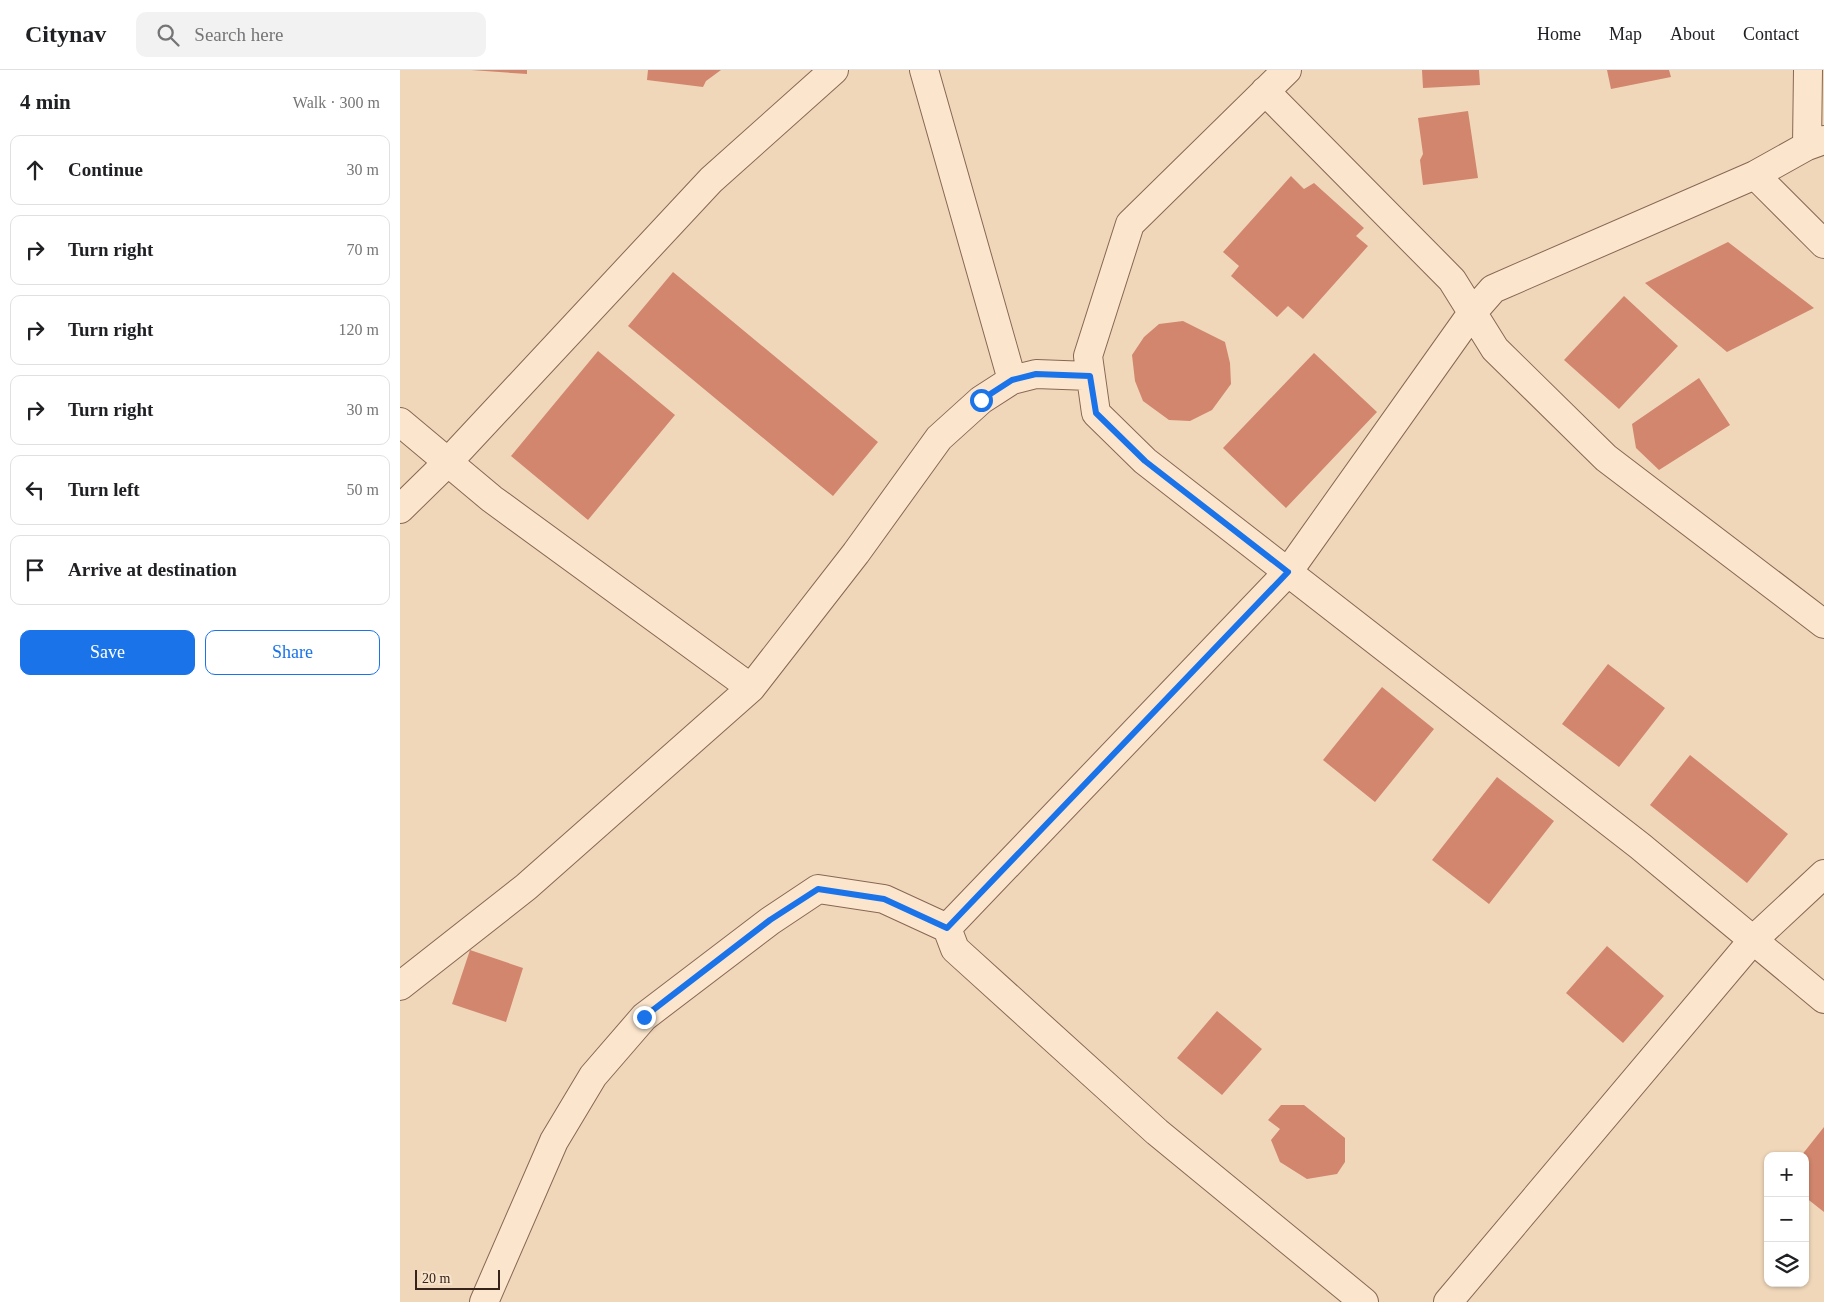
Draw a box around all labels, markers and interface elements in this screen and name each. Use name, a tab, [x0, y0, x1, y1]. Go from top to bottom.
search box	[136, 12, 486, 57]
text: Citynav	[25, 21, 106, 47]
icon: search	[154, 21, 182, 49]
text: Search here	[194, 24, 283, 45]
text: Home	[1537, 24, 1581, 44]
text: Map	[1609, 24, 1642, 44]
text: About	[1670, 24, 1715, 44]
text: Contact	[1743, 24, 1799, 44]
text: 4 min	[20, 90, 71, 114]
text: Walk · 300 m	[293, 94, 380, 111]
icon: ahead	[21, 156, 49, 184]
text: Continue	[68, 159, 143, 180]
text: 30 m	[347, 161, 379, 178]
icon: right	[21, 236, 49, 264]
text: Turn right	[68, 239, 153, 260]
text: 70 m	[347, 241, 379, 258]
icon: right	[21, 316, 49, 344]
text: Turn right	[68, 319, 153, 340]
text: 120 m	[339, 321, 379, 338]
route start	[970, 389, 993, 412]
icon: right	[21, 396, 49, 424]
text: Turn right	[68, 399, 153, 420]
text: 30 m	[347, 401, 379, 418]
icon: left	[21, 476, 49, 504]
text: Turn left	[68, 479, 140, 500]
text: 50 m	[347, 481, 379, 498]
icon: arrive	[21, 556, 49, 584]
text: Arrive at destination	[68, 559, 237, 580]
button: Save	[20, 630, 195, 675]
button: Share	[205, 630, 380, 675]
route end	[633, 1006, 656, 1029]
map controls	[1764, 1152, 1809, 1287]
button: +	[1764, 1152, 1809, 1197]
button: −	[1764, 1197, 1809, 1242]
button: layers	[1764, 1242, 1809, 1287]
scale bar	[415, 1267, 500, 1290]
text: 20 m	[422, 1271, 450, 1286]

